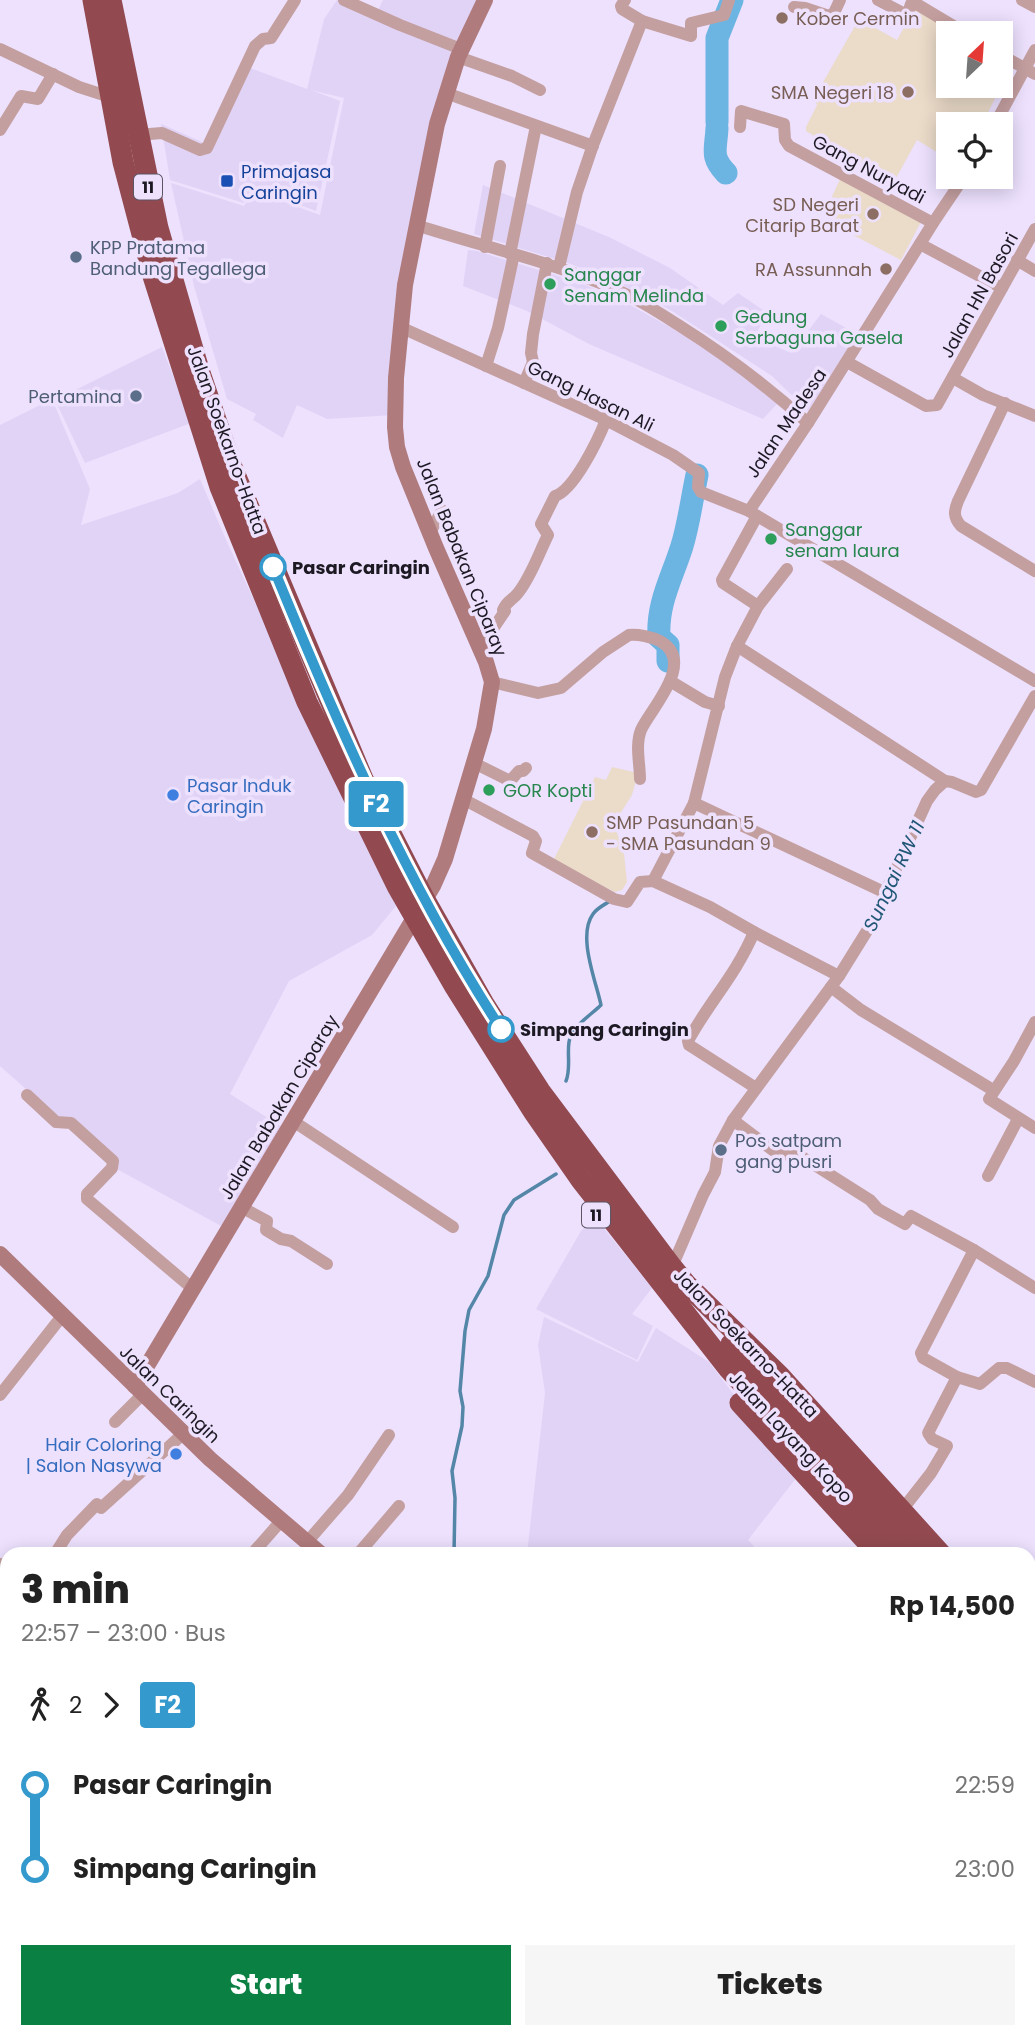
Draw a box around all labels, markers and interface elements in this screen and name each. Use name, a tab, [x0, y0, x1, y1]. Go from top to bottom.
place label: Kober Cermin	[796, 6, 919, 31]
marker: Kober Cermin	[774, 10, 790, 26]
north arrow	[936, 21, 1013, 98]
map controls	[936, 21, 1013, 189]
place label: SMA Negeri 18	[771, 80, 894, 105]
marker: SMA Negeri 18	[900, 84, 916, 100]
button: locate	[936, 112, 1013, 189]
street label: Gang Nuryadi	[808, 129, 930, 209]
place label: Primajasa Caringin	[241, 159, 331, 205]
marker: Primajasa Caringin	[219, 173, 235, 189]
road number: 11	[134, 174, 162, 200]
place label: SD Negeri Citarip Barat	[745, 192, 859, 238]
marker: SD Negeri Citarip Barat	[865, 206, 881, 222]
street label: Jalan HN Basori	[934, 228, 1024, 362]
place label: KPP Pratama Bandung Tegallega	[90, 235, 267, 281]
marker: KPP Pratama Bandung Tegallega	[68, 249, 84, 265]
place label: RA Assunnah	[755, 257, 872, 282]
marker: RA Assunnah	[878, 261, 894, 277]
place label: Sanggar Senam Melinda	[564, 262, 704, 308]
marker: Sanggar Senam Melinda	[542, 276, 558, 292]
place label: Gedung Serbaguna Gasela	[735, 304, 903, 350]
marker: Gedung Serbaguna Gasela	[713, 318, 729, 334]
street label: Jalan Soekarno-Hatta	[181, 342, 273, 538]
street label: Gang Hasan Ali	[523, 354, 659, 438]
street label: Jalan Madesa	[740, 363, 832, 483]
place label: Pertamina	[28, 384, 122, 409]
marker: Pertamina	[128, 388, 144, 404]
street label: Jalan Babakan Ciparay	[411, 454, 513, 660]
place label: Sanggar senam laura	[785, 517, 900, 563]
marker: Sanggar senam laura	[763, 531, 779, 547]
marker: Pasar Caringin	[260, 554, 286, 580]
place label: Pasar Caringin	[292, 555, 430, 580]
place label: Pasar Induk Caringin	[187, 773, 292, 819]
place label: GOR Kopti	[503, 778, 592, 803]
line badge: F2	[344, 781, 408, 827]
marker: GOR Kopti	[481, 782, 497, 798]
marker: Pasar Induk Caringin	[165, 787, 181, 803]
text: F2	[363, 787, 389, 820]
place label: SMP Pasundan 5 - SMA Pasundan 9	[606, 810, 771, 856]
water label: Sungai RW 11	[857, 816, 931, 936]
marker: SMP Pasundan 5 - SMA Pasundan 9	[584, 824, 600, 840]
street label: Jalan Babakan Ciparay	[214, 1010, 344, 1204]
marker: Simpang Caringin	[488, 1016, 514, 1042]
place label: Simpang Caringin	[520, 1017, 689, 1042]
place label: Pos satpam gang pusri	[735, 1128, 842, 1174]
marker: Pos satpam gang pusri	[713, 1142, 729, 1158]
road number: 11	[582, 1203, 610, 1228]
street label: Jalan Soekarno-Hatta	[668, 1263, 824, 1423]
street label: Jalan Caringin	[114, 1339, 226, 1449]
street label: Jalan Layang Kopo	[723, 1366, 859, 1508]
place label: Hair Coloring | Salon Nasywa	[26, 1432, 162, 1478]
marker: Hair Coloring | Salon Nasywa	[168, 1446, 184, 1462]
text: 3 min	[21, 1563, 130, 1616]
text: Rp 14,500	[889, 1588, 1015, 1624]
text: 22:57 – 23:00 · Bus	[21, 1617, 226, 1649]
icon: walk	[21, 1686, 59, 1724]
icon: forward	[92, 1686, 130, 1724]
text: F2	[154, 1688, 181, 1721]
text: 2	[69, 1689, 82, 1721]
text: Pasar Caringin	[73, 1767, 272, 1803]
text: 22:59	[955, 1769, 1015, 1801]
text: Simpang Caringin	[73, 1851, 317, 1887]
text: 23:00	[954, 1853, 1015, 1885]
button: Start	[21, 1945, 511, 2025]
button: Tickets	[525, 1945, 1015, 2025]

